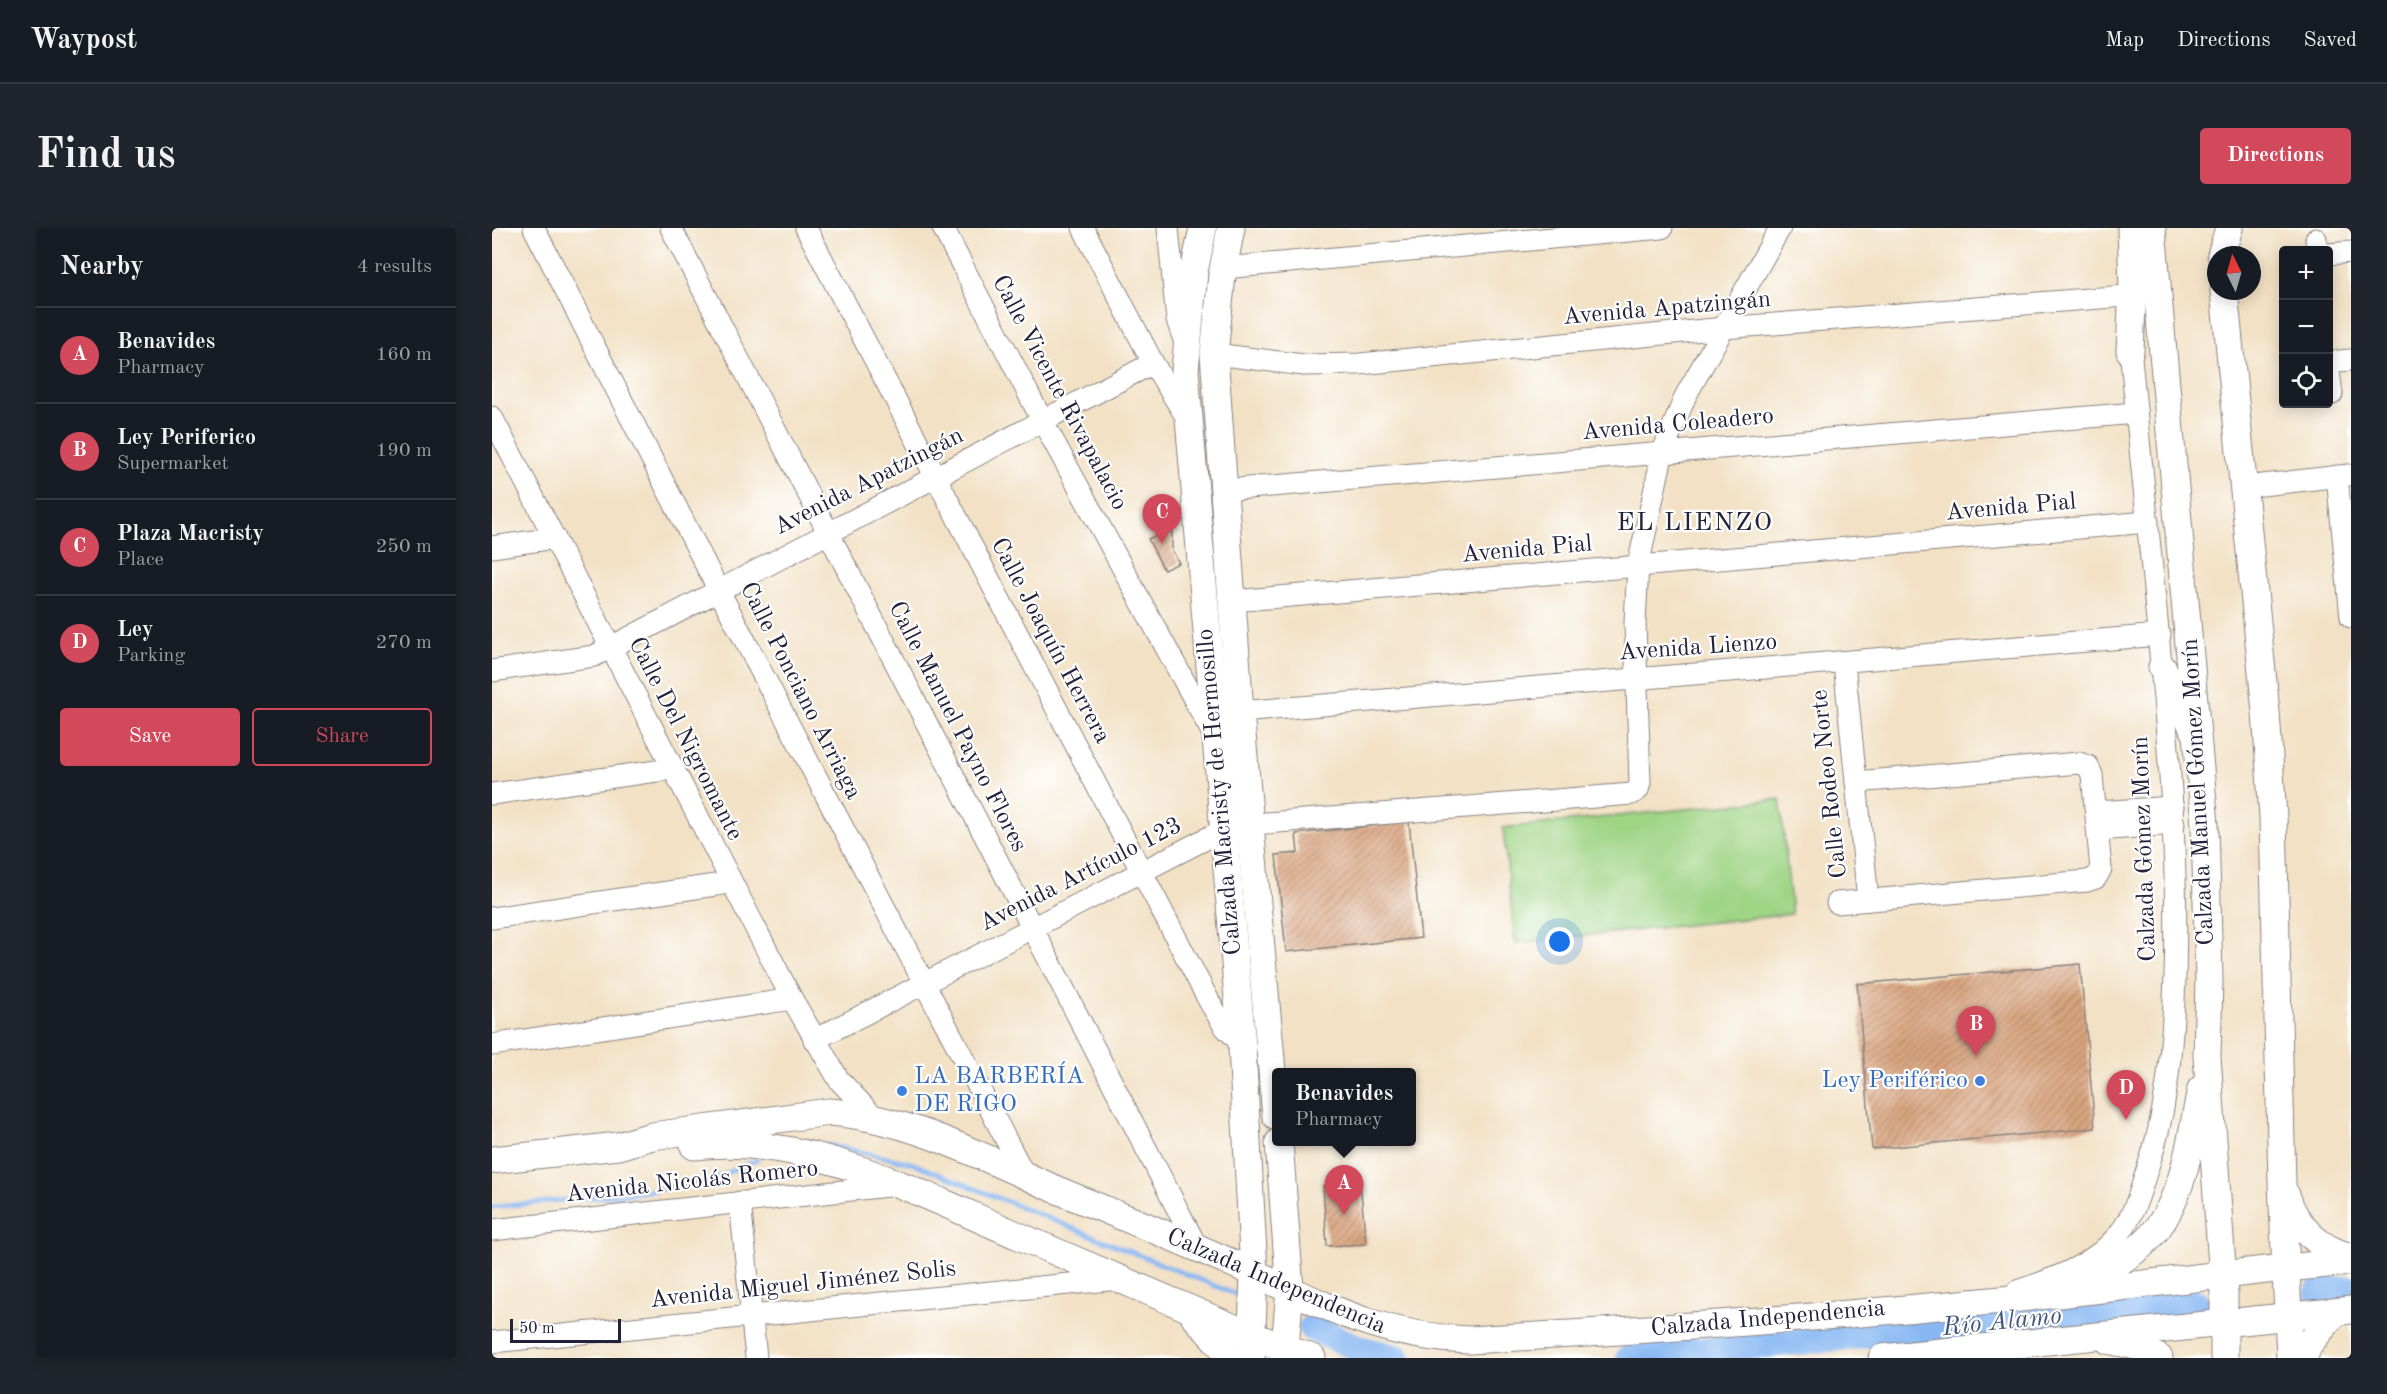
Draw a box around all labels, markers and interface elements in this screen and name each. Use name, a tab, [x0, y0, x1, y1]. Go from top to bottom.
text: Waypost	[30, 27, 137, 55]
text: Map	[2105, 30, 2144, 51]
text: Directions	[2177, 30, 2271, 51]
text: Saved	[2304, 30, 2357, 51]
button: Directions	[2200, 128, 2351, 184]
text: Find us	[36, 135, 175, 177]
north arrow	[2207, 246, 2261, 300]
map controls	[2279, 246, 2333, 408]
button: +	[2279, 246, 2333, 300]
text: Nearby	[60, 254, 144, 280]
text: 4 results	[357, 257, 432, 277]
street label: Calle Vicente Rivapalacio	[987, 272, 1131, 514]
street label: Avenida Apatzingán	[1562, 288, 1772, 330]
button: −	[2279, 300, 2333, 354]
text: Benavides	[117, 331, 215, 353]
text: A	[72, 345, 87, 365]
text: 160 m	[376, 345, 432, 365]
button: locate	[2279, 354, 2333, 408]
text: Pharmacy	[117, 358, 205, 378]
street label: Avenida Coleadero	[1581, 405, 1775, 445]
street label: Avenida Apatzingán	[771, 424, 967, 540]
text: Ley Periferico	[117, 427, 256, 449]
text: B	[72, 441, 87, 461]
text: 190 m	[376, 441, 432, 461]
text: Supermarket	[117, 454, 228, 474]
street label: Avenida Pial	[1945, 490, 2077, 526]
pin: C	[1142, 494, 1182, 544]
district label: EL LIENZO	[1617, 510, 1773, 536]
text: Plaza Macristy	[117, 523, 264, 545]
street label: Avenida Pial	[1461, 532, 1593, 568]
street label: Calle Joaquín Herrera	[986, 534, 1114, 748]
text: C	[73, 537, 86, 557]
text: 250 m	[376, 537, 432, 557]
text: Place	[117, 550, 164, 570]
street label: Calle Ponciano Arriaga	[735, 579, 865, 804]
street label: Calle Manuel Payno Flores	[883, 598, 1031, 856]
text: Ley	[117, 619, 154, 641]
street label: Calzada Macristy de Hermosillo	[1194, 628, 1246, 956]
street label: Avenida Lienzo	[1618, 630, 1778, 666]
text: D	[72, 633, 87, 653]
text: 270 m	[376, 633, 432, 653]
street label: Calle Del Nigromante	[623, 633, 747, 845]
street label: Calzada Manuel Gómez Morín	[2179, 638, 2219, 946]
text: Parking	[117, 646, 185, 666]
street label: Calle Rodeo Norte	[1808, 688, 1852, 880]
button: Save	[60, 708, 240, 766]
button: Share	[252, 708, 432, 766]
street label: Calzada Gómez Morín	[2129, 736, 2161, 962]
street label: Avenida Artículo 123	[976, 814, 1186, 936]
your location	[1545, 927, 1574, 956]
pin: B	[1956, 1006, 1996, 1056]
place label: LA BARBERÍA DE RIGO	[914, 1061, 1084, 1117]
popup	[1272, 1068, 1416, 1146]
place label: Ley Periférico	[1821, 1069, 1968, 1093]
pin: D	[2106, 1070, 2146, 1120]
marker: Ley Periférico	[1973, 1074, 1987, 1088]
text: Benavides	[1295, 1083, 1393, 1105]
marker: LA BARBERÍA DE RIGO	[895, 1084, 909, 1098]
text: Pharmacy	[1295, 1110, 1383, 1130]
street label: Avenida Nicolás Romero	[565, 1157, 819, 1207]
pin: A	[1324, 1166, 1364, 1215]
street label: Calzada Independencia	[1163, 1225, 1389, 1339]
street label: Avenida Miguel Jiménez Solis	[649, 1257, 957, 1313]
street label: Calzada Independencia	[1650, 1297, 1887, 1341]
water label: Río Alamo	[1940, 1303, 2063, 1341]
scale bar	[510, 1316, 621, 1344]
text: 50 m	[519, 1321, 555, 1337]

